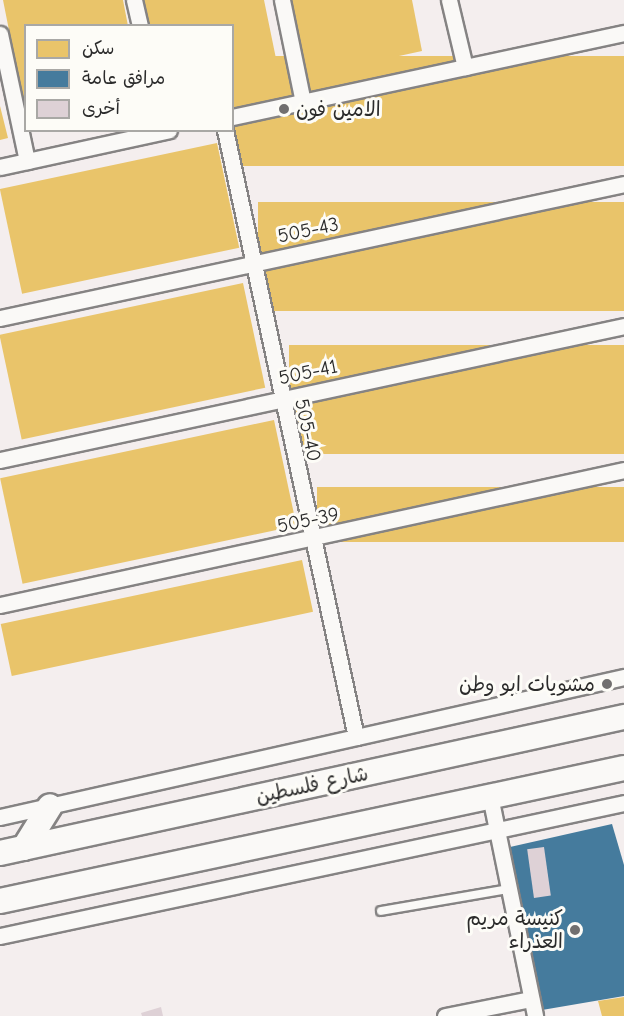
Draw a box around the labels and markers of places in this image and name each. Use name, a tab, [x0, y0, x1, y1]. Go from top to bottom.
place label: الامين فون	[296, 97, 381, 121]
marker: الامين فون	[277, 102, 291, 116]
place label: مشويات ابو وطن	[459, 672, 595, 696]
marker: مشويات ابو وطن	[600, 677, 614, 691]
place label: كنيسة مريم العذراء	[466, 906, 563, 953]
marker: كنيسة مريم العذراء	[568, 923, 582, 937]

